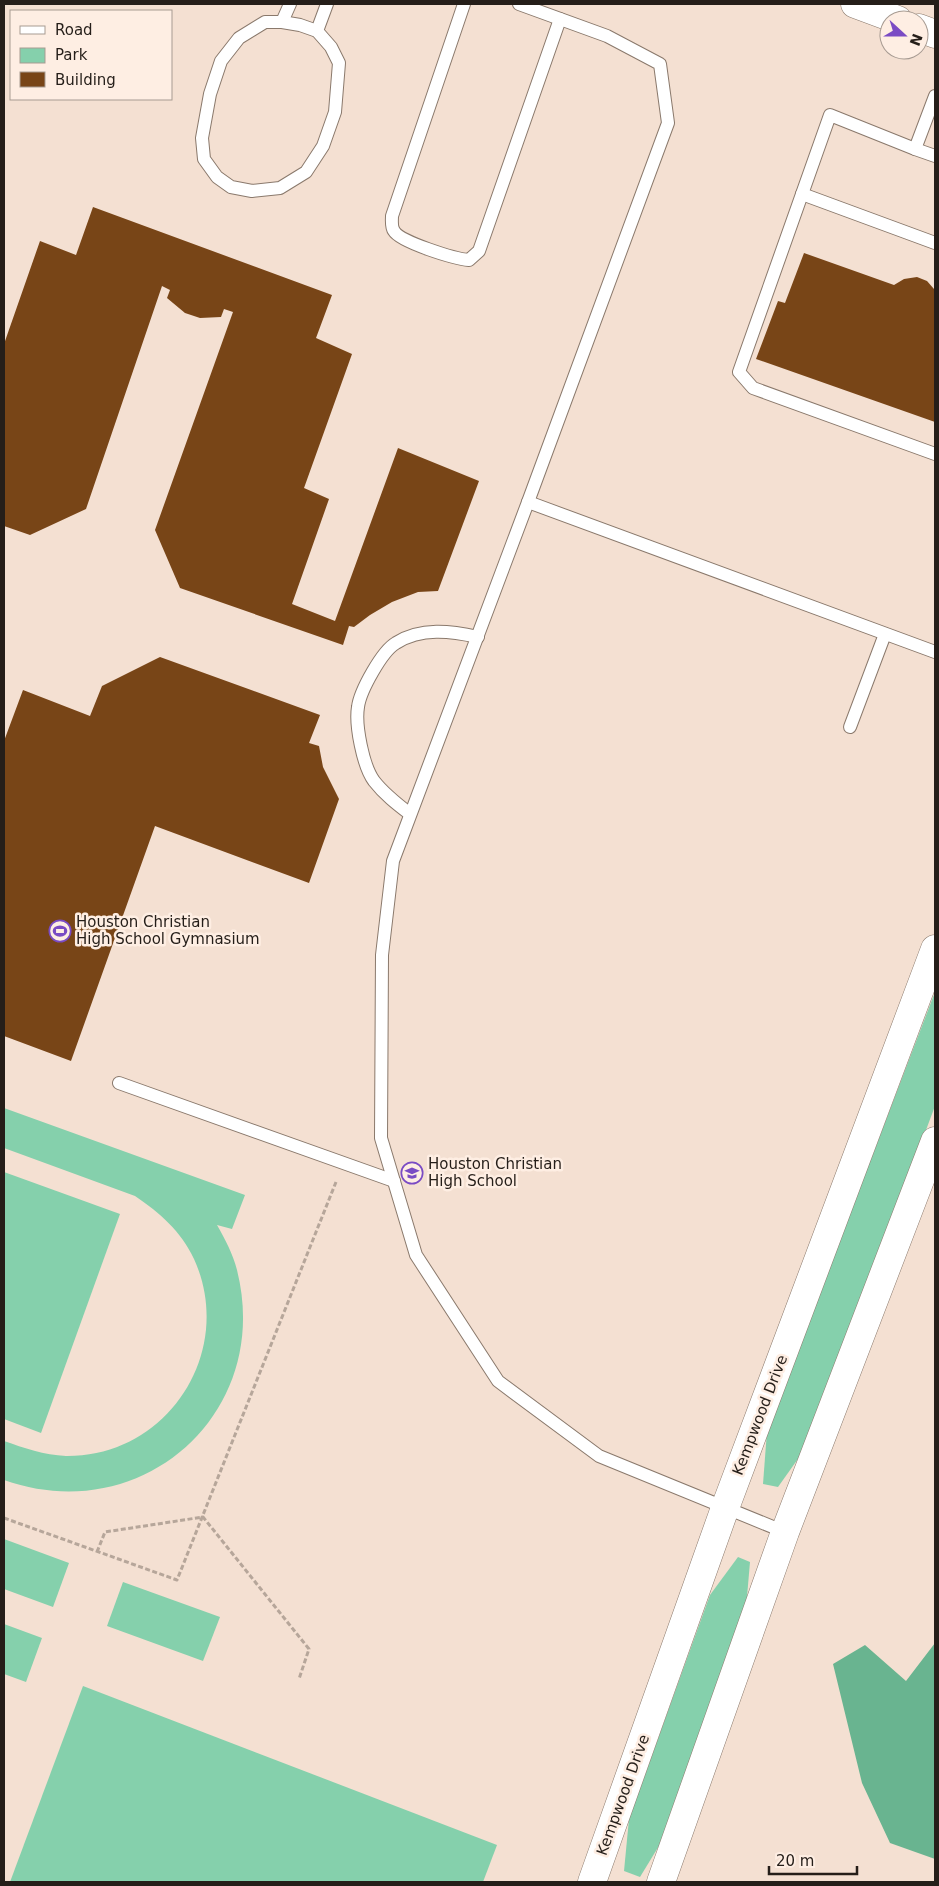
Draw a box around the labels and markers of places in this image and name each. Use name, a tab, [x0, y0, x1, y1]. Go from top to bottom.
place label: Houston Christian High School Gymnasium	[76, 913, 260, 948]
sports icon: Houston Christian High School Gymnasium	[48, 919, 72, 943]
place label: Houston Christian High School	[428, 1155, 562, 1190]
school or university icon: Houston Christian High School	[400, 1161, 424, 1185]

